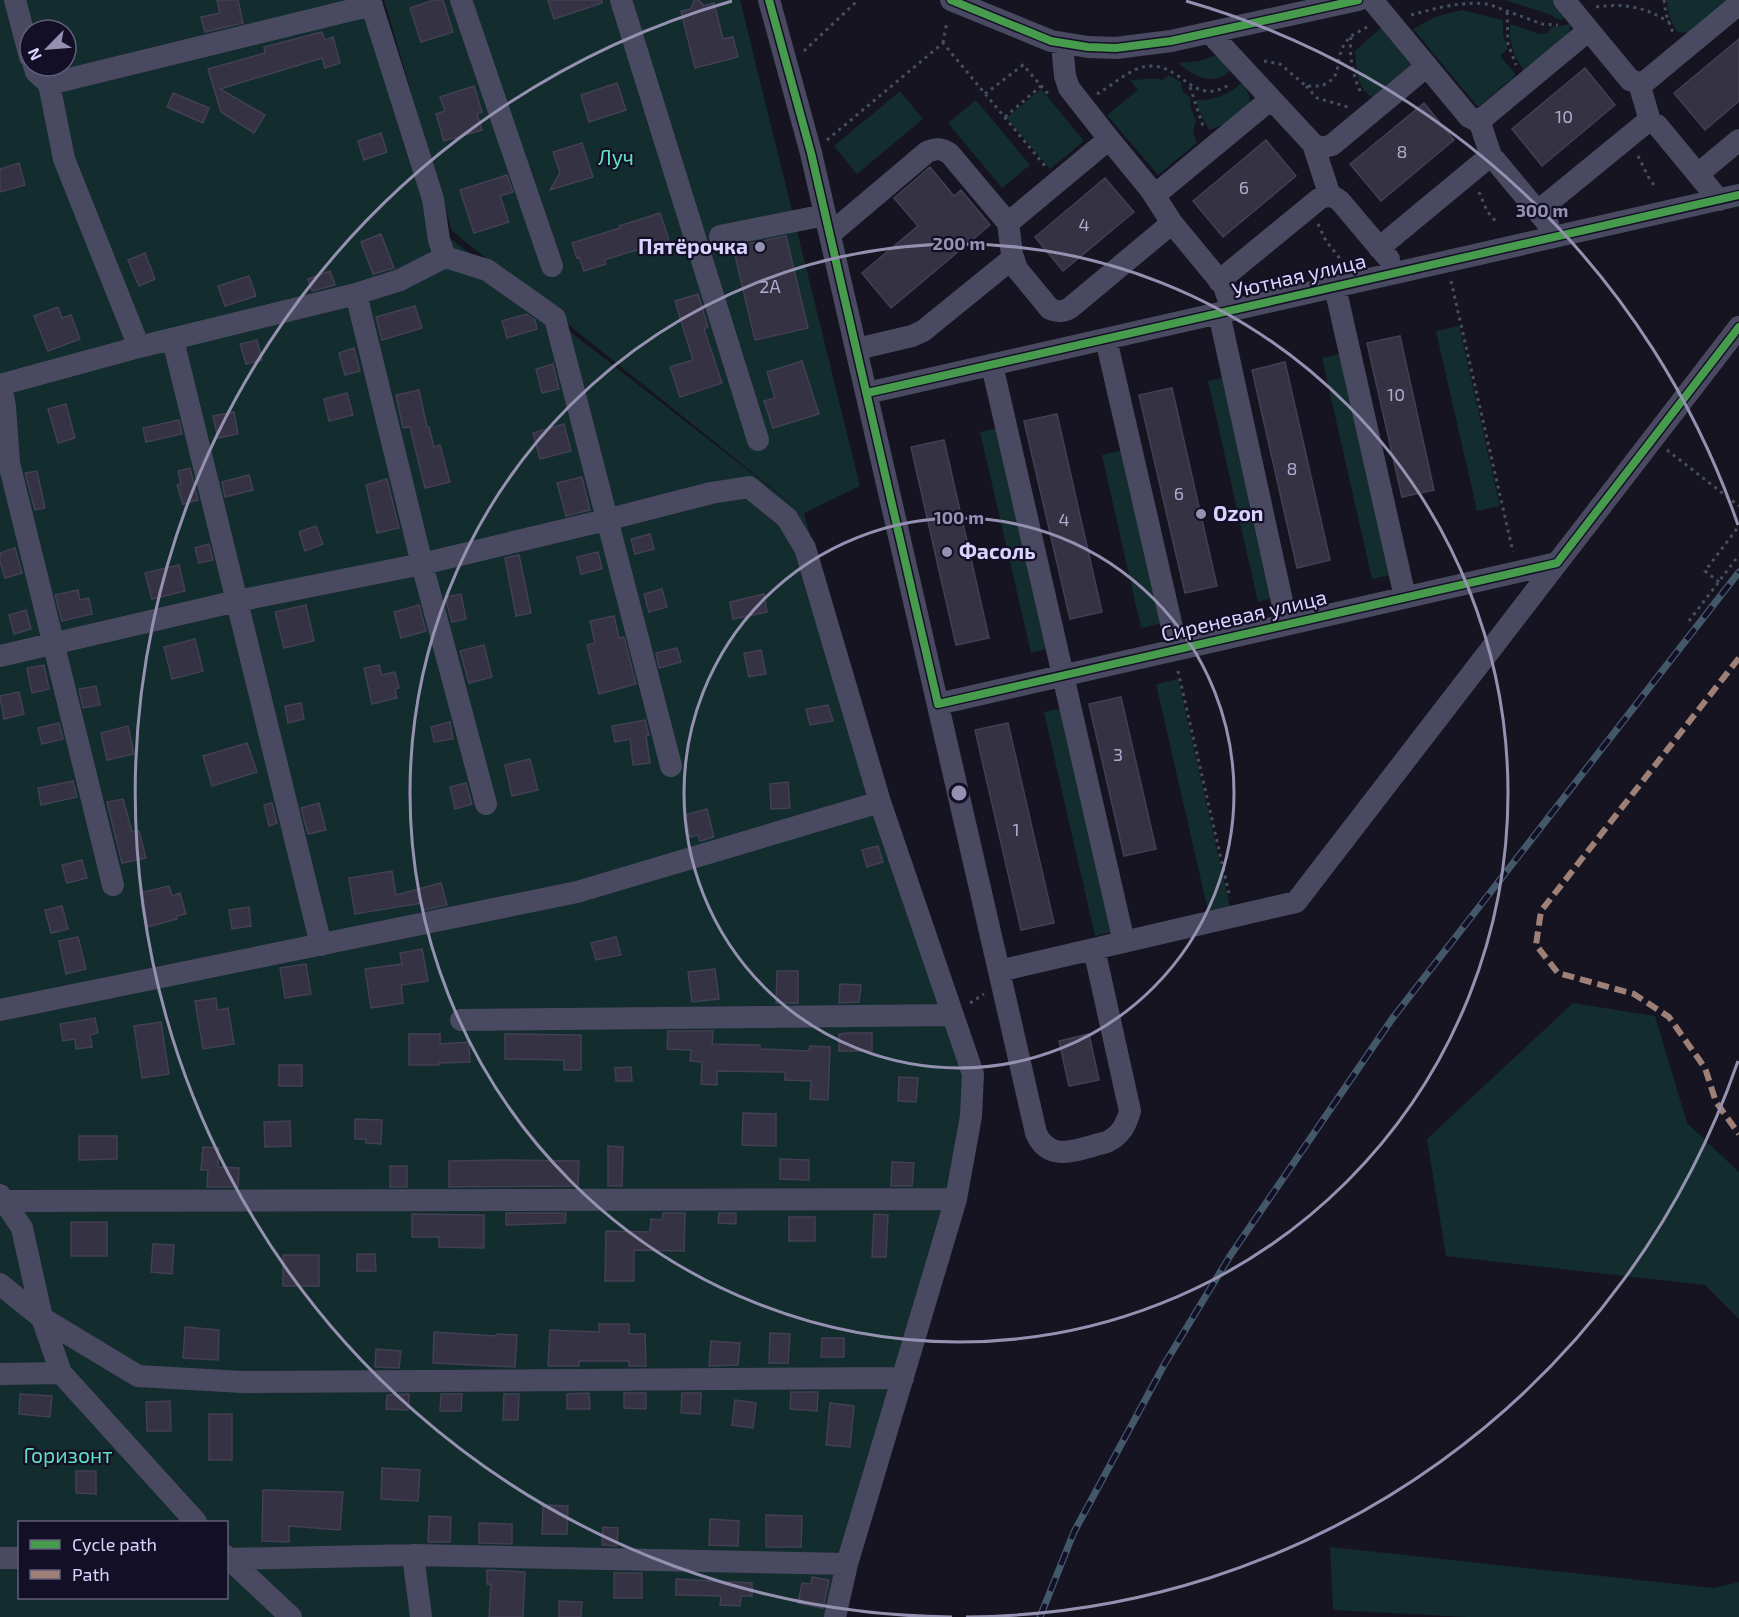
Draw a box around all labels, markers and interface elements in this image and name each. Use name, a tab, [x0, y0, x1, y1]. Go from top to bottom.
north arrow	[18, 18, 78, 78]
text: N	[23, 45, 45, 64]
house number: 10	[1555, 105, 1573, 127]
house number: 8	[1397, 140, 1407, 162]
park label: Луч	[598, 144, 634, 170]
house number: 6	[1239, 176, 1249, 198]
text: 300 m	[1516, 199, 1568, 221]
house number: 4	[1078, 213, 1090, 235]
text: 200 m	[933, 232, 985, 254]
place label: Пятёрочка	[638, 233, 748, 258]
marker: Пятёрочка	[753, 240, 767, 254]
street label: Уютная улица	[1229, 247, 1368, 303]
house number: 2А	[759, 275, 781, 297]
house number: 10	[1387, 383, 1405, 405]
house number: 8	[1287, 457, 1297, 479]
house number: 6	[1174, 482, 1184, 504]
place label: Ozon	[1213, 500, 1263, 525]
text: 100 m	[934, 506, 984, 528]
marker: Ozon	[1194, 507, 1208, 521]
house number: 4	[1058, 508, 1070, 530]
place label: Фасоль	[959, 538, 1036, 563]
marker: Фасоль	[940, 545, 954, 559]
street label: Сиреневая улица	[1158, 583, 1329, 647]
house number: 3	[1113, 743, 1123, 765]
centre of rings	[949, 783, 969, 803]
house number: 1	[1012, 818, 1020, 840]
park label: Горизонт	[23, 1442, 113, 1467]
legend	[18, 1521, 228, 1599]
text: Cycle path	[72, 1533, 157, 1555]
text: Path	[72, 1563, 110, 1585]

